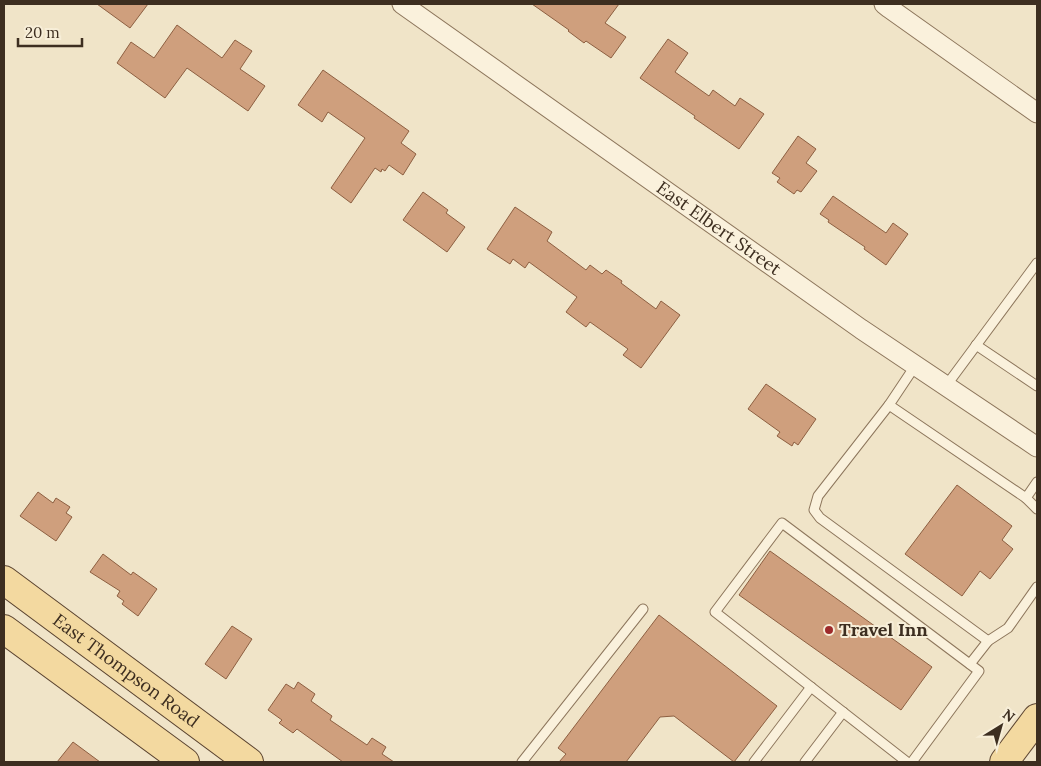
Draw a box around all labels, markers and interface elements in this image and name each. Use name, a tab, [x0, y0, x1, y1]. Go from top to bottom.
scale bar	[18, 15, 81, 47]
text: 20 m	[25, 23, 60, 42]
street label: East Elbert Street	[652, 176, 786, 280]
street label: East Thompson Road	[49, 608, 204, 732]
place label: Travel Inn	[839, 618, 928, 641]
marker: Travel Inn	[823, 624, 835, 636]
north arrow	[976, 701, 1026, 751]
text: N	[999, 705, 1019, 726]

